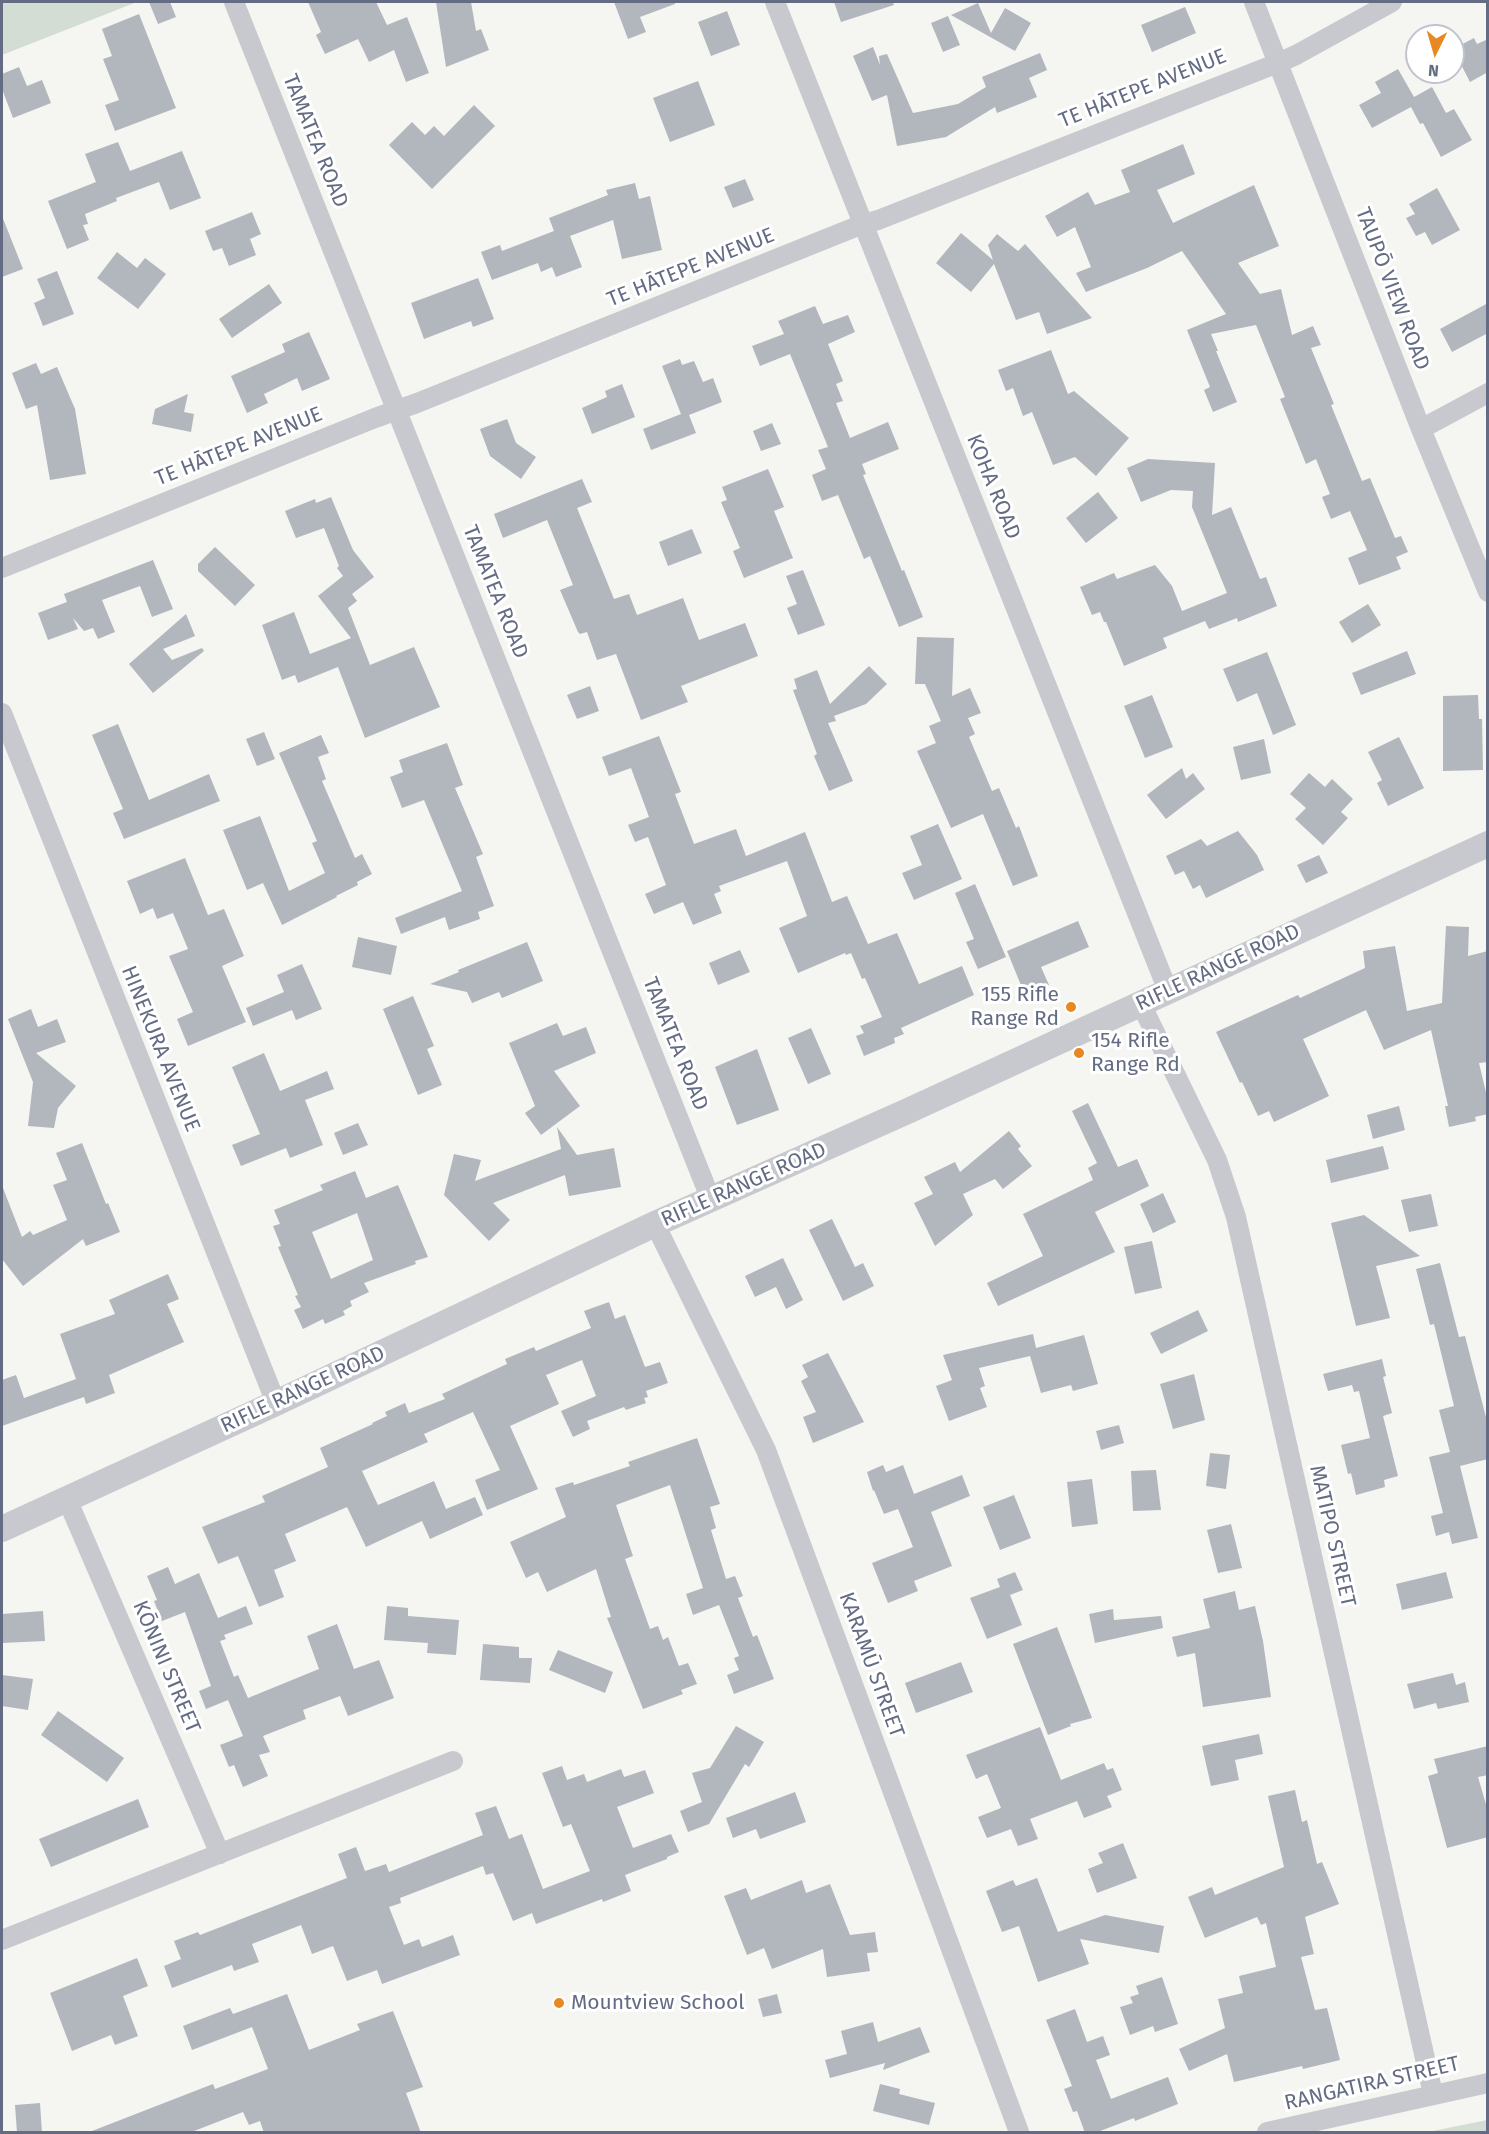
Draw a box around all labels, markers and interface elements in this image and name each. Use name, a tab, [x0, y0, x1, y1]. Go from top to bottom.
north arrow	[1405, 24, 1465, 84]
street label: TE HĀTEPE AVENUE	[1056, 44, 1230, 134]
text: N	[1427, 61, 1440, 80]
street label: TAMATEA ROAD	[277, 71, 353, 211]
street label: TAUPŌ VIEW ROAD	[1349, 204, 1435, 374]
street label: TE HĀTEPE AVENUE	[604, 223, 778, 313]
street label: TE HĀTEPE AVENUE	[152, 402, 326, 492]
street label: KOHA ROAD	[961, 431, 1025, 543]
street label: TAMATEA ROAD	[457, 522, 533, 662]
street label: RIFLE RANGE ROAD	[1132, 919, 1304, 1017]
street label: HINEKURA AVENUE	[115, 962, 205, 1136]
street label: TAMATEA ROAD	[637, 974, 713, 1114]
place label: 155 Rifle Range Rd	[970, 982, 1059, 1032]
marker: 155 Rifle Range Rd	[1064, 1000, 1078, 1014]
place label: 154 Rifle Range Rd	[1091, 1028, 1180, 1078]
marker: 154 Rifle Range Rd	[1072, 1046, 1086, 1060]
street label: RIFLE RANGE ROAD	[658, 1137, 830, 1233]
street label: RIFLE RANGE ROAD	[217, 1341, 389, 1439]
street label: MATIPO STREET	[1303, 1463, 1361, 1609]
street label: KARAMŪ STREET	[833, 1589, 909, 1741]
street label: KŌNINI STREET	[127, 1597, 205, 1737]
place label: Mountview School	[571, 1990, 744, 2016]
marker: Mountview School	[552, 1996, 566, 2010]
street label: RANGATIRA STREET	[1282, 2052, 1462, 2116]

